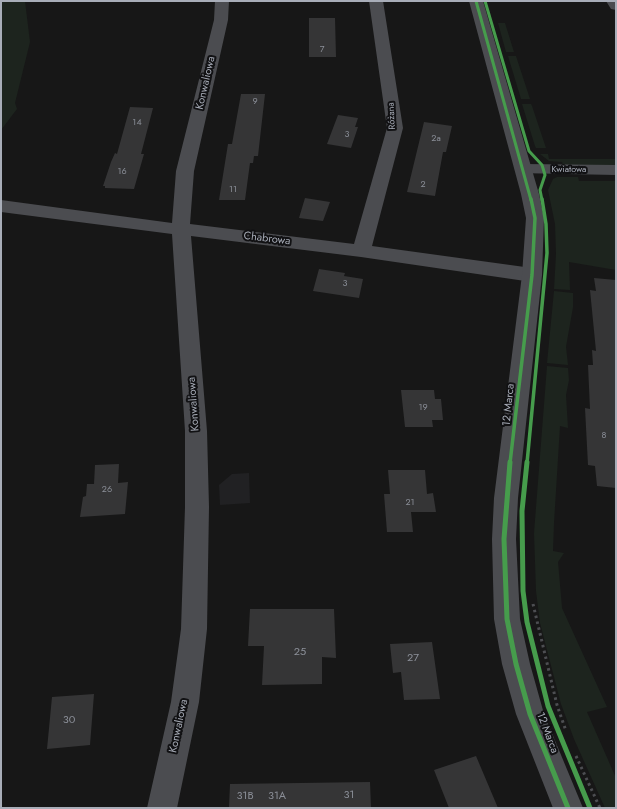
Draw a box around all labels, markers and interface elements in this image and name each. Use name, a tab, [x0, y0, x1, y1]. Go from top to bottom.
house number: 7	[320, 45, 324, 55]
street label: Konwaliowa	[193, 55, 219, 111]
house number: 9	[252, 97, 258, 107]
street label: Różana	[386, 102, 398, 130]
house number: 14	[132, 118, 142, 128]
house number: 3	[345, 130, 349, 140]
house number: 2a	[431, 134, 441, 144]
street label: Kwiatowa	[552, 165, 586, 175]
house number: 16	[117, 167, 127, 177]
house number: 2	[420, 180, 426, 190]
house number: 11	[229, 185, 237, 195]
street label: Chabrowa	[243, 230, 291, 248]
house number: 3	[343, 279, 347, 289]
street label: Konwaliowa	[186, 376, 202, 432]
street label: 12 Marca	[500, 383, 518, 427]
house number: 19	[418, 403, 428, 413]
house number: 8	[602, 431, 606, 441]
house number: 26	[102, 485, 112, 495]
house number: 21	[405, 498, 415, 508]
house number: 25	[294, 645, 306, 659]
house number: 27	[407, 651, 419, 665]
street label: Konwaliowa	[167, 698, 191, 754]
street label: 12 Marca	[533, 711, 561, 755]
house number: 30	[63, 713, 75, 727]
house number: 31	[344, 788, 354, 802]
house number: 31B	[236, 789, 254, 803]
house number: 31A	[268, 789, 286, 803]

